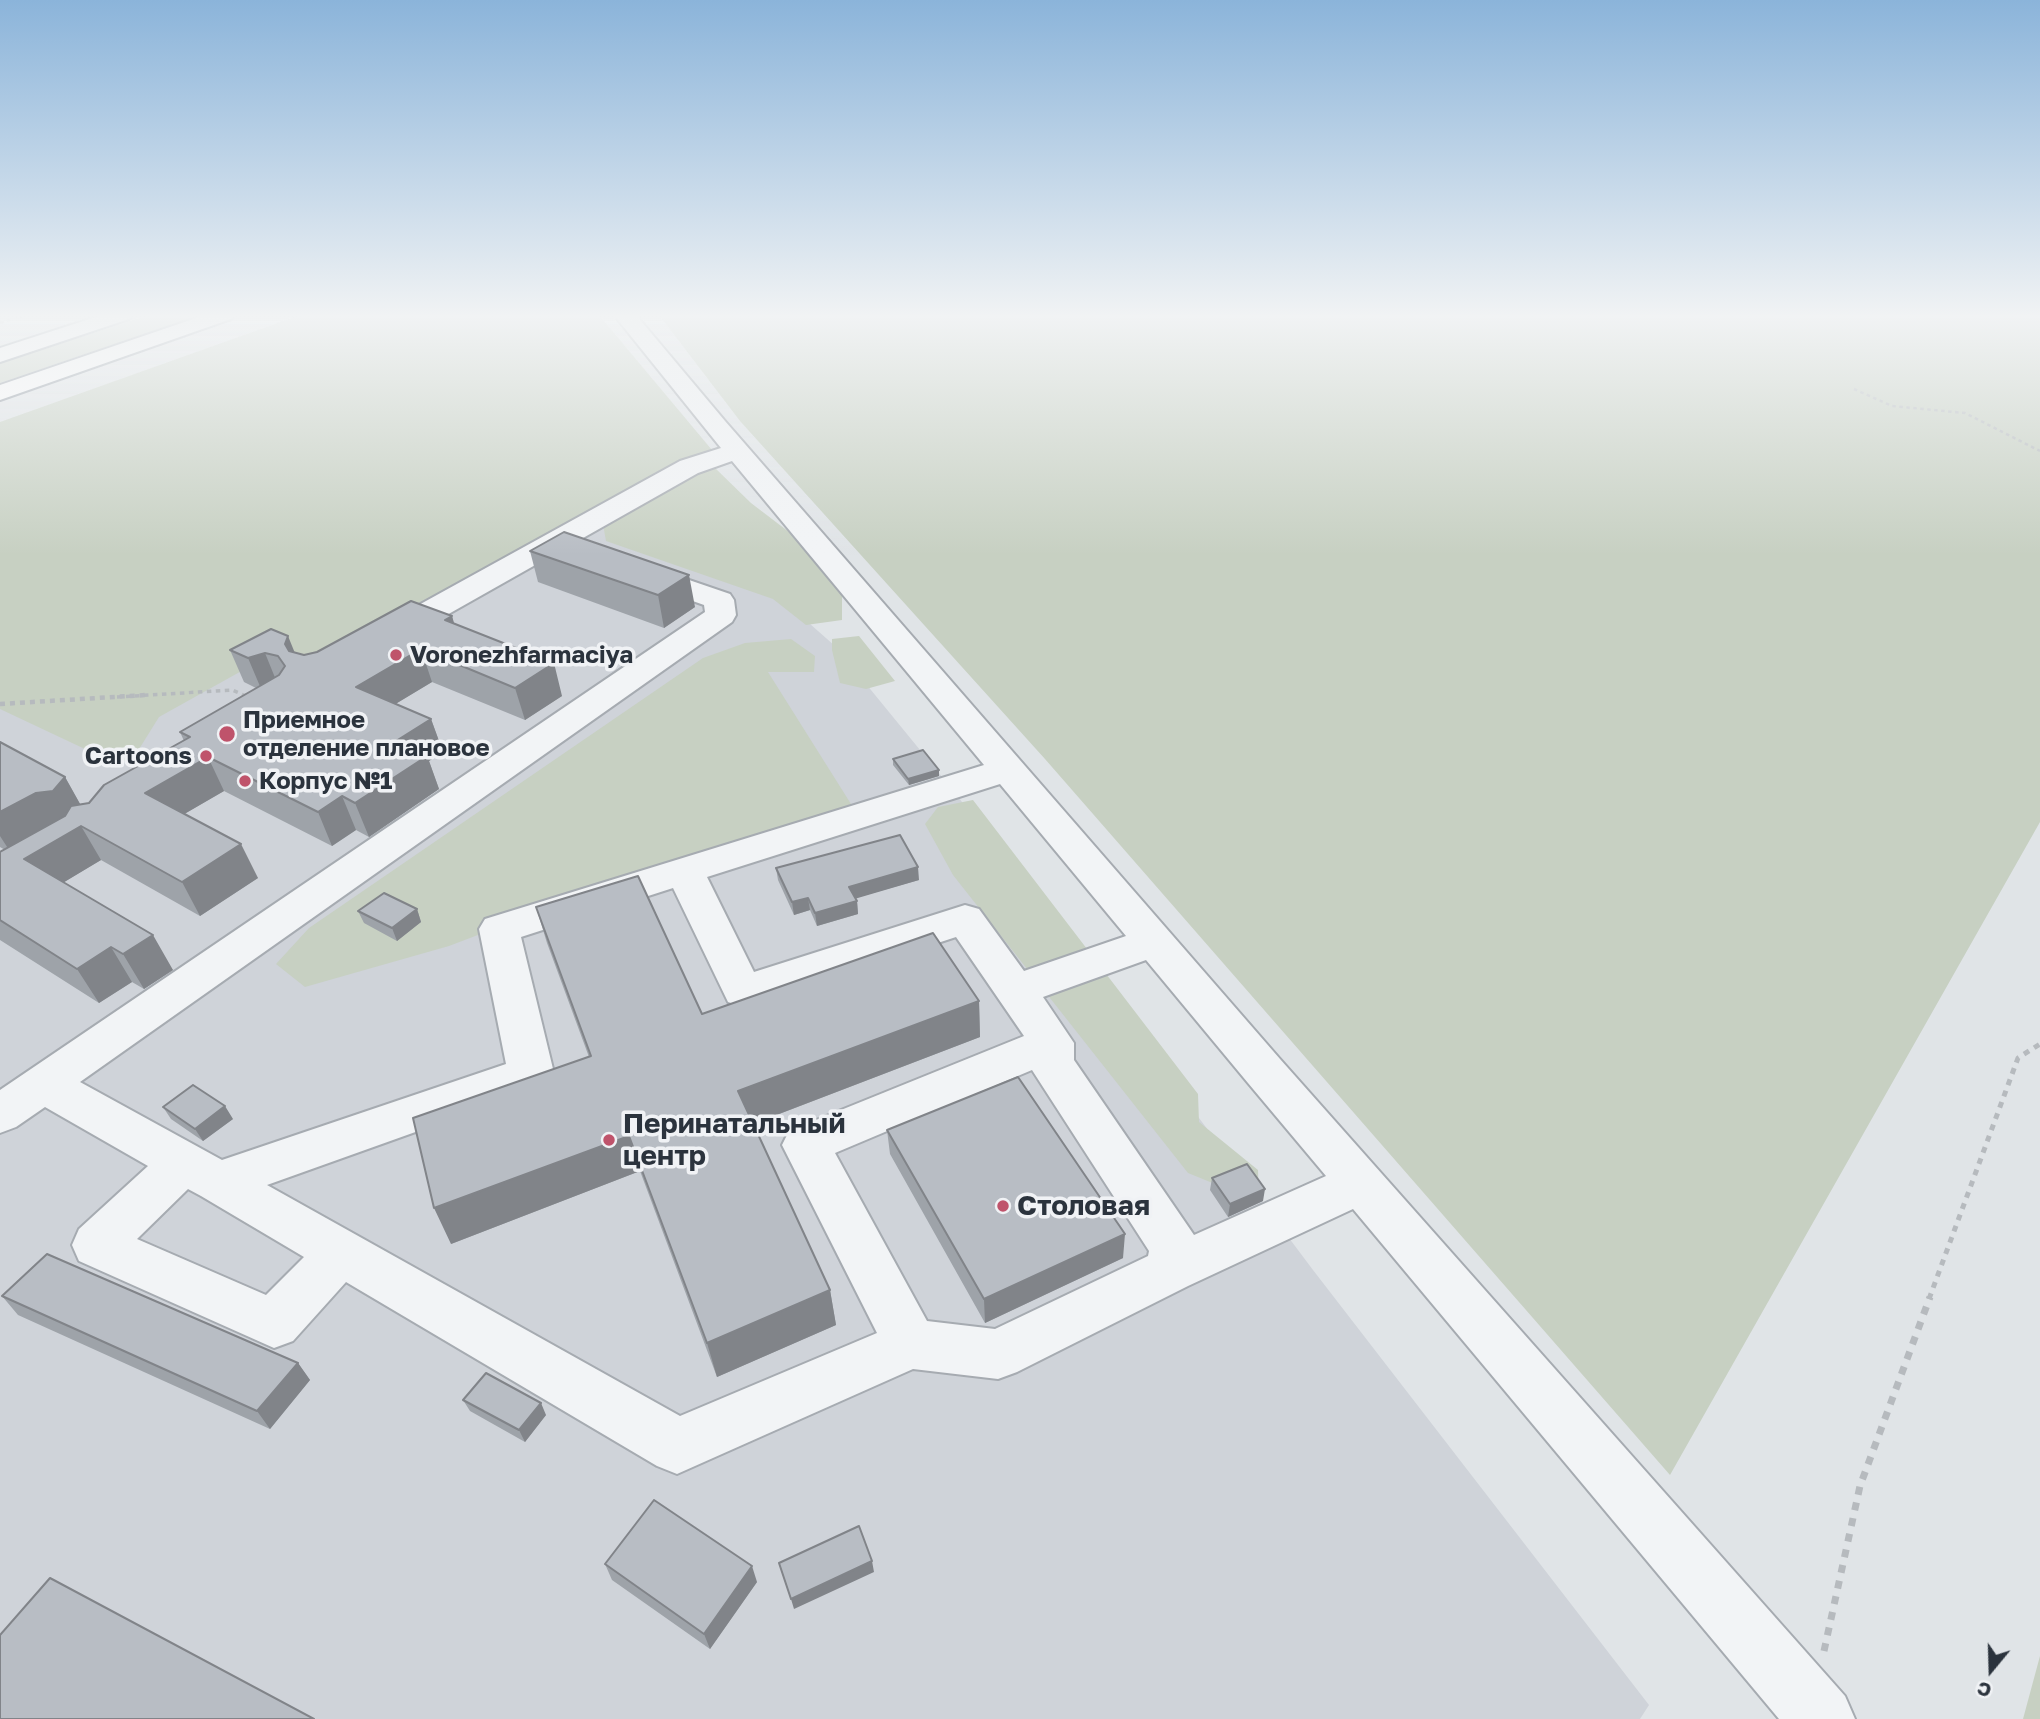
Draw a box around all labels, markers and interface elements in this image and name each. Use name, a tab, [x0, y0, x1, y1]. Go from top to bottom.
place label: Voronezhfarmaciya	[410, 641, 633, 669]
marker: Voronezhfarmaciya	[388, 647, 404, 663]
place label: Приемное отделение плановое	[243, 706, 490, 762]
marker: Приемное отделение плановое	[217, 724, 237, 744]
place label: Cartoons	[85, 742, 192, 770]
marker: Cartoons	[198, 748, 214, 764]
place label: Корпус №1	[259, 767, 392, 795]
marker: Корпус №1	[237, 773, 253, 789]
place label: Перинатальный центр	[623, 1107, 845, 1173]
marker: Перинатальный центр	[601, 1132, 617, 1148]
place label: Столовая	[1017, 1189, 1150, 1223]
marker: Столовая	[995, 1198, 1011, 1214]
north arrow	[1956, 1635, 2026, 1705]
text: С	[1974, 1677, 1994, 1703]

